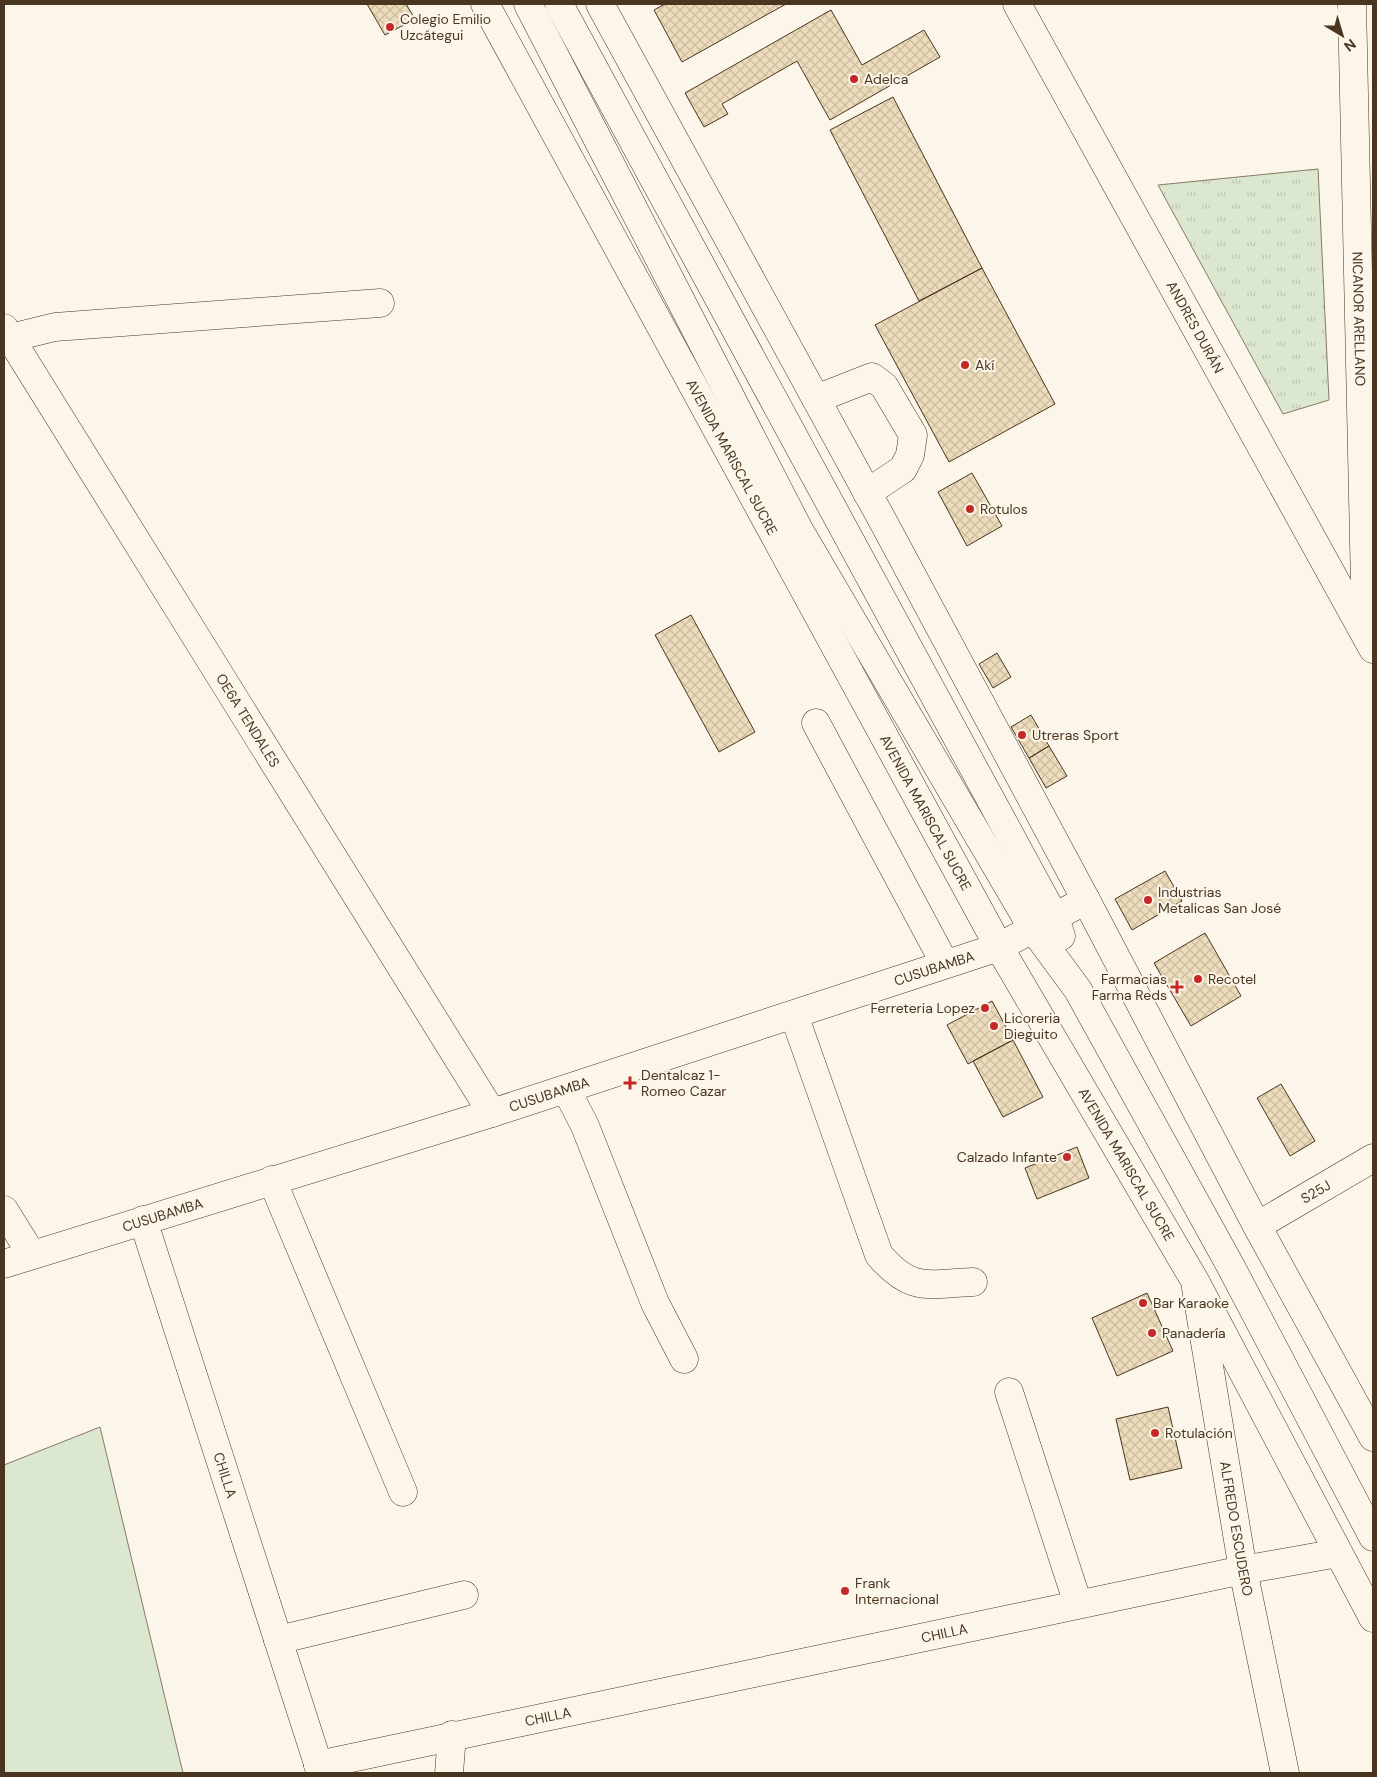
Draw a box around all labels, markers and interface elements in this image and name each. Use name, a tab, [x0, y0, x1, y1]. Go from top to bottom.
place label: Colegio Emilio Uzcátegui	[400, 10, 491, 44]
north arrow	[1317, 10, 1367, 60]
marker: Colegio Emilio Uzcátegui	[384, 21, 396, 33]
text: N	[1340, 35, 1360, 55]
place label: Adelca	[864, 70, 908, 88]
marker: Adelca	[848, 73, 860, 85]
street label: NICANOR ARELLANO	[1349, 251, 1370, 387]
street label: ANDRES DURÁN	[1163, 278, 1228, 376]
place label: Akí	[975, 356, 995, 374]
marker: Akí	[959, 359, 971, 371]
street label: AVENIDA MARISCAL SUCRE	[682, 376, 782, 538]
place label: Rotulos	[980, 500, 1028, 518]
marker: Rotulos	[964, 503, 976, 515]
street label: OE6A TENDALES	[212, 670, 284, 771]
place label: Utreras Sport	[1032, 726, 1119, 744]
marker: Utreras Sport	[1016, 729, 1028, 741]
street label: AVENIDA MARISCAL SUCRE	[876, 732, 976, 894]
place label: Industrias Metalicas San José	[1158, 883, 1281, 917]
marker: Industrias Metalicas San José	[1142, 894, 1154, 906]
street label: CUSUBAMBA	[892, 947, 977, 990]
place label: Farmacias Farma Reds	[1092, 970, 1167, 1004]
place label: Recotel	[1208, 970, 1256, 988]
marker: Recotel	[1192, 973, 1204, 985]
marker: Farmacias Farma Reds	[1171, 981, 1183, 993]
place label: Ferreteria Lopez	[870, 999, 975, 1017]
marker: Ferreteria Lopez	[979, 1002, 991, 1014]
place label: Licoreria Dieguito	[1004, 1009, 1060, 1043]
marker: Licoreria Dieguito	[988, 1020, 1000, 1032]
place label: Dentalcaz 1- Romeo Cazar	[641, 1066, 727, 1100]
street label: CUSUBAMBA	[507, 1073, 592, 1116]
marker: Dentalcaz 1- Romeo Cazar	[623, 1076, 637, 1090]
street label: AVENIDA MARISCAL SUCRE	[1075, 1084, 1179, 1244]
place label: Calzado Infante	[957, 1148, 1057, 1166]
marker: Calzado Infante	[1061, 1151, 1073, 1163]
street label: S25J	[1297, 1176, 1334, 1207]
street label: CUSUBAMBA	[120, 1194, 205, 1236]
place label: Bar Karaoke	[1153, 1294, 1229, 1312]
marker: Bar Karaoke	[1137, 1297, 1149, 1309]
place label: Panadería	[1162, 1324, 1226, 1342]
marker: Panadería	[1146, 1327, 1158, 1339]
place label: Rotulación	[1165, 1424, 1233, 1442]
marker: Rotulación	[1149, 1427, 1161, 1439]
street label: CHILLA	[209, 1450, 241, 1500]
street label: ALFREDO ESCUDERO	[1216, 1460, 1257, 1598]
place label: Frank Internacional	[855, 1574, 939, 1608]
marker: Frank Internacional	[839, 1585, 851, 1597]
street label: CHILLA	[919, 1619, 969, 1647]
street label: CHILLA	[523, 1703, 573, 1730]

